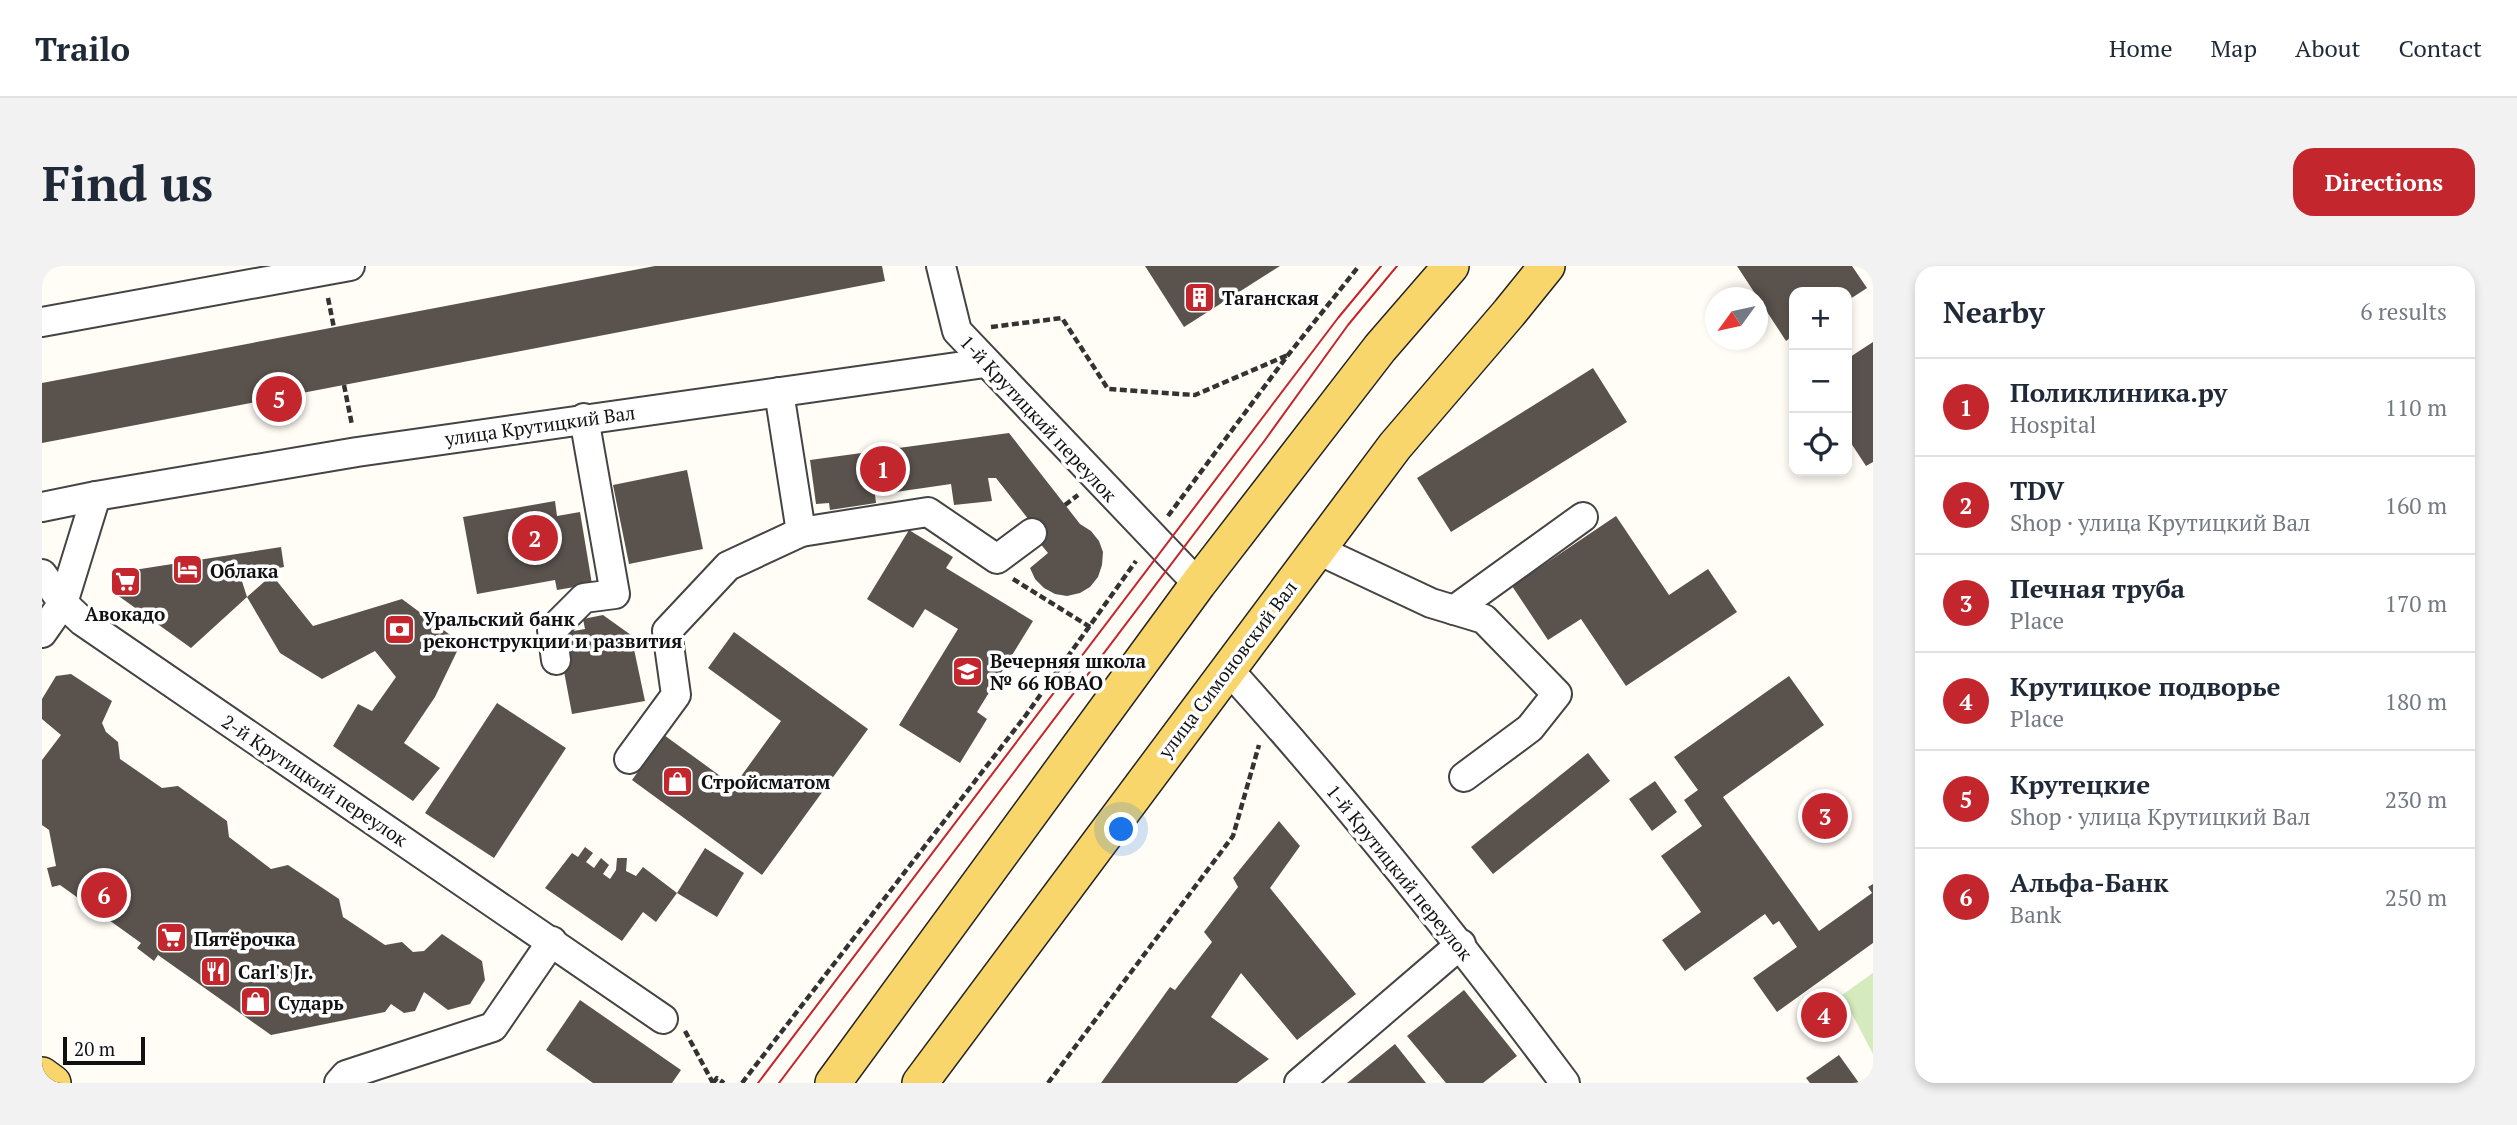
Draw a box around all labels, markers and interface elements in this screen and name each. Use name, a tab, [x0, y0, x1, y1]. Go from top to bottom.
text: Trailo	[35, 27, 130, 70]
text: Home	[2109, 32, 2173, 64]
text: Map	[2211, 32, 2257, 64]
text: About	[2295, 32, 2361, 64]
text: Contact	[2399, 32, 2482, 64]
button: Directions	[2293, 148, 2475, 216]
text: Find us	[42, 150, 213, 215]
building icon: Таганская	[1182, 280, 1216, 314]
place label: Таганская	[1222, 285, 1319, 310]
north arrow	[1705, 287, 1768, 350]
map controls	[1789, 287, 1852, 476]
button: +	[1789, 287, 1852, 350]
text: Nearby	[1943, 292, 2045, 332]
text: 6 results	[2360, 296, 2447, 327]
street label: 1-й Крутицкий переулок	[955, 329, 1123, 507]
button: −	[1789, 350, 1852, 413]
pin: 5	[256, 373, 302, 425]
text: Поликлиника.ру	[2010, 375, 2227, 409]
text: 1	[1960, 392, 1973, 423]
text: 110 m	[2385, 392, 2447, 423]
street label: улица Крутицкий Вал	[442, 399, 637, 451]
text: Hospital	[2010, 409, 2096, 440]
button: locate	[1789, 413, 1852, 476]
pin: 1	[860, 443, 906, 495]
text: TDV	[2010, 473, 2064, 507]
text: 2	[1960, 490, 1973, 521]
text: 160 m	[2385, 490, 2447, 521]
text: Shop · улица Крутицкий Вал	[2010, 507, 2311, 538]
pin: 2	[512, 512, 558, 564]
hotel icon: Облака	[170, 553, 204, 587]
place label: Облака	[210, 558, 279, 583]
supermarket icon: Авокадо	[108, 565, 142, 599]
text: Печная труба	[2010, 571, 2185, 605]
street label: улица Симоновский Вал	[1151, 575, 1302, 764]
text: 3	[1960, 588, 1973, 619]
text: 170 m	[2385, 588, 2447, 619]
place label: Авокадо	[85, 601, 165, 626]
text: Place	[2010, 605, 2064, 636]
place label: Уральский банк реконструкции и развития	[423, 606, 682, 653]
bank icon: Уральский банк реконструкции и развития	[383, 612, 417, 646]
place label: Вечерняя школа № 66 ЮВАО	[990, 648, 1147, 695]
school or university icon: Вечерняя школа № 66 ЮВАО	[950, 654, 984, 688]
text: Крутицкое подворье	[2010, 669, 2281, 703]
text: 4	[1960, 686, 1973, 717]
text: 180 m	[2385, 686, 2447, 717]
text: Place	[2010, 703, 2064, 734]
street label: 2-й Крутицкий переулок	[217, 708, 413, 852]
shop icon: Стройсматом	[661, 764, 695, 798]
text: Крутецкие	[2010, 767, 2150, 801]
place label: Стройсматом	[701, 769, 830, 794]
street label: 1-й Крутицкий переулок	[1321, 779, 1479, 966]
text: 5	[1960, 784, 1973, 815]
text: 230 m	[2385, 784, 2447, 815]
pin: 3	[1802, 790, 1848, 842]
text: Shop · улица Крутицкий Вал	[2010, 801, 2311, 832]
your location	[1104, 812, 1138, 846]
text: Альфа-Банк	[2010, 865, 2169, 899]
pin: 6	[81, 869, 127, 921]
text: 6	[1960, 882, 1973, 913]
text: 250 m	[2385, 882, 2447, 913]
text: Bank	[2010, 899, 2061, 930]
supermarket icon: Пятёрочка	[154, 921, 188, 955]
place label: Пятёрочка	[194, 926, 296, 951]
restaurant icon: Carl's Jr.	[198, 954, 232, 988]
place label: Carl's Jr.	[238, 959, 313, 984]
shop icon: Сударь	[238, 985, 272, 1019]
pin: 4	[1801, 989, 1847, 1041]
place label: Сударь	[278, 990, 344, 1015]
scale bar	[63, 1034, 145, 1066]
text: 20 m	[74, 1036, 115, 1061]

